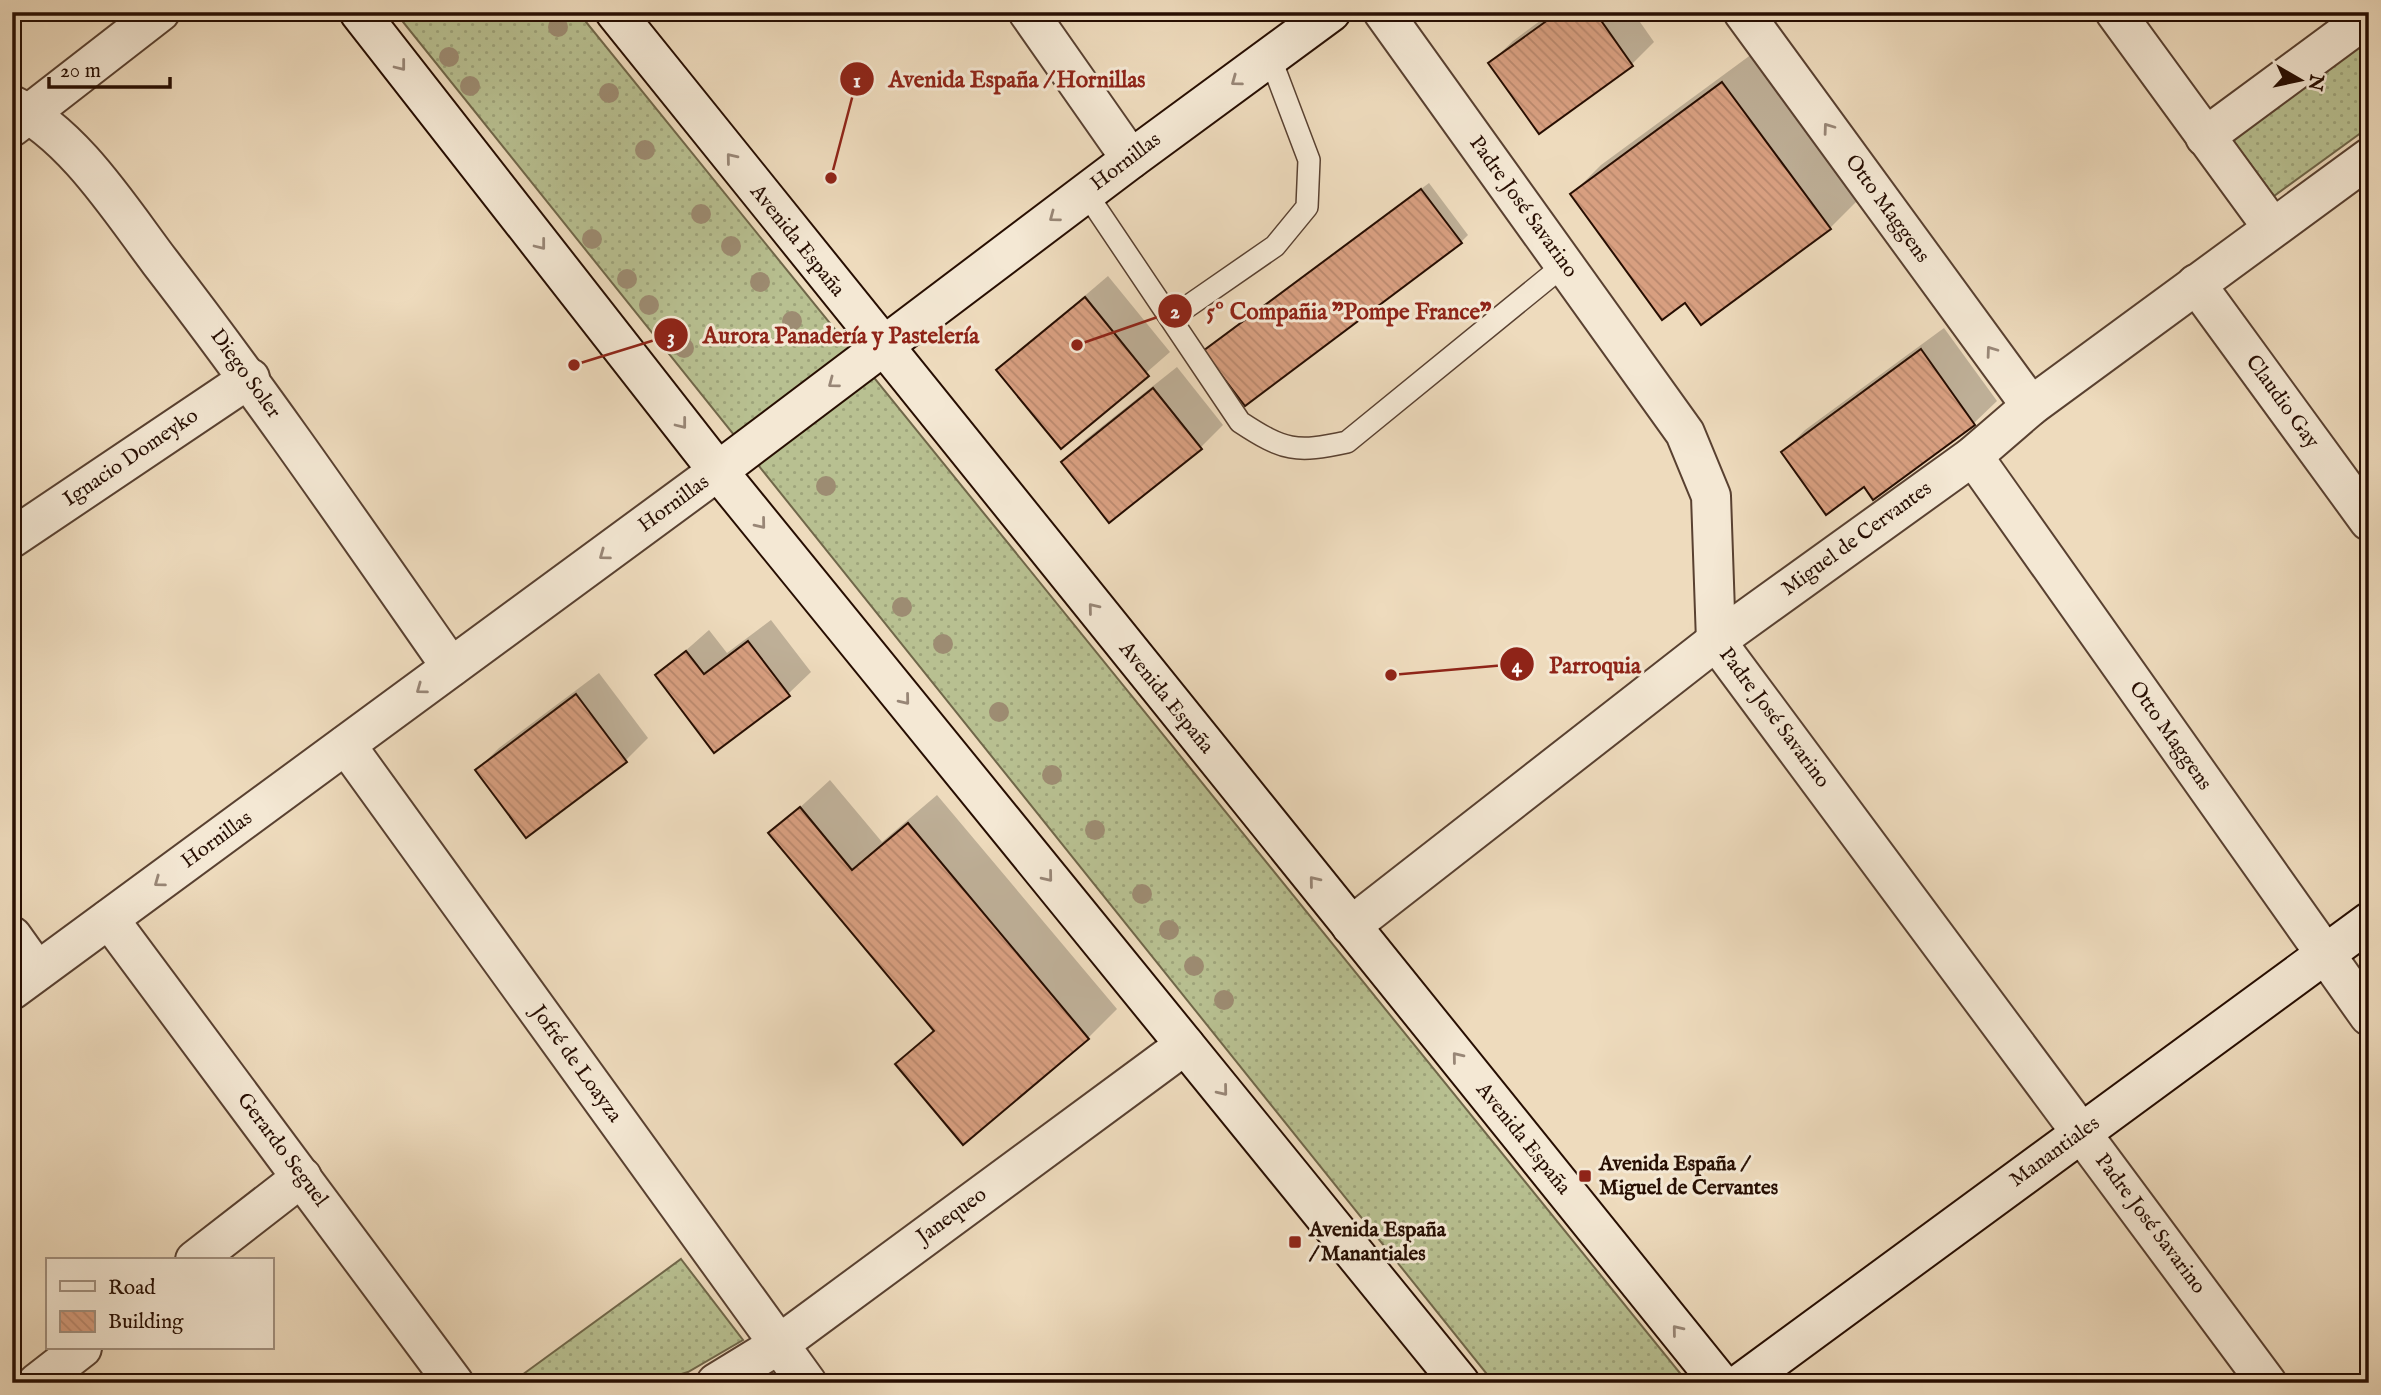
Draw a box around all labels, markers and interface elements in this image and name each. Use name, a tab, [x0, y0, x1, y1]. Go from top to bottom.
scale bar	[49, 46, 170, 90]
north arrow	[2266, 46, 2336, 116]
callout: Avenida España / Hornillas	[839, 57, 1159, 101]
text: 20 m	[60, 58, 101, 85]
one-way arrow	[392, 58, 405, 71]
text: Avenida España / Hornillas	[888, 66, 1145, 95]
text: 1	[853, 68, 861, 95]
text: N	[2302, 71, 2328, 93]
one-way arrow	[1232, 73, 1244, 86]
one-way arrow	[1823, 123, 1836, 136]
street label: Hornillas	[1085, 127, 1167, 197]
street label: Padre José Savarino	[1462, 131, 1584, 283]
street label: Otto Maggens	[1839, 149, 1935, 269]
one-way arrow	[727, 154, 740, 166]
street label: Avenida España	[743, 179, 851, 303]
one-way arrow	[1049, 208, 1061, 221]
one-way arrow	[533, 237, 546, 250]
callout: 5º Compañia "Pompe France"	[1157, 289, 1505, 333]
text: 5º Compañia "Pompe France"	[1207, 298, 1492, 327]
text: 2	[1170, 299, 1180, 326]
callout: Aurora Panadería y Pastelería	[654, 313, 993, 357]
text: Aurora Panadería y Pastelería	[702, 322, 980, 351]
street label: Diego Soler	[203, 324, 287, 424]
text: 3	[667, 324, 675, 351]
one-way arrow	[1987, 346, 1999, 359]
street label: Claudio Gay	[2239, 350, 2325, 455]
one-way arrow	[828, 374, 840, 387]
street label: Ignacio Domeyko	[58, 403, 204, 513]
one-way arrow	[673, 416, 686, 429]
street label: Hornillas	[633, 469, 715, 539]
street label: Miguel de Cervantes	[1777, 475, 1937, 603]
one-way arrow	[753, 516, 766, 528]
one-way arrow	[599, 546, 612, 559]
one-way arrow	[1089, 604, 1102, 616]
street label: Avenida España	[1112, 636, 1220, 760]
callout: Parroquia	[1500, 642, 1654, 686]
street label: Padre José Savarino	[1712, 642, 1836, 794]
text: Parroquia	[1549, 652, 1642, 681]
text: 4	[1512, 653, 1523, 680]
street label: Otto Maggens	[2122, 676, 2218, 796]
one-way arrow	[416, 681, 429, 694]
one-way arrow	[896, 693, 909, 705]
street label: Hornillas	[176, 805, 258, 875]
one-way arrow	[1040, 868, 1052, 881]
one-way arrow	[154, 874, 167, 887]
one-way arrow	[1309, 876, 1322, 888]
street label: Jofré de Loayza	[523, 998, 628, 1129]
one-way arrow	[1452, 1053, 1465, 1065]
street label: Avenida España	[1469, 1077, 1577, 1201]
one-way arrow	[1214, 1084, 1227, 1096]
street label: Gerardo Seguel	[230, 1088, 334, 1213]
street label: Manantiales	[2005, 1110, 2105, 1194]
street label: Padre José Savarino	[2088, 1148, 2212, 1300]
place label: Avenida España / Miguel de Cervantes	[1598, 1151, 1778, 1202]
marker: Avenida España / Miguel de Cervantes	[1577, 1168, 1593, 1184]
street label: Janequeo	[910, 1182, 992, 1252]
place label: Avenida España / Manantiales	[1308, 1217, 1447, 1268]
marker: Avenida España / Manantiales	[1287, 1234, 1303, 1250]
legend	[46, 1258, 273, 1350]
text: Road	[108, 1275, 156, 1302]
text: Building	[108, 1309, 184, 1336]
one-way arrow	[1672, 1325, 1685, 1337]

